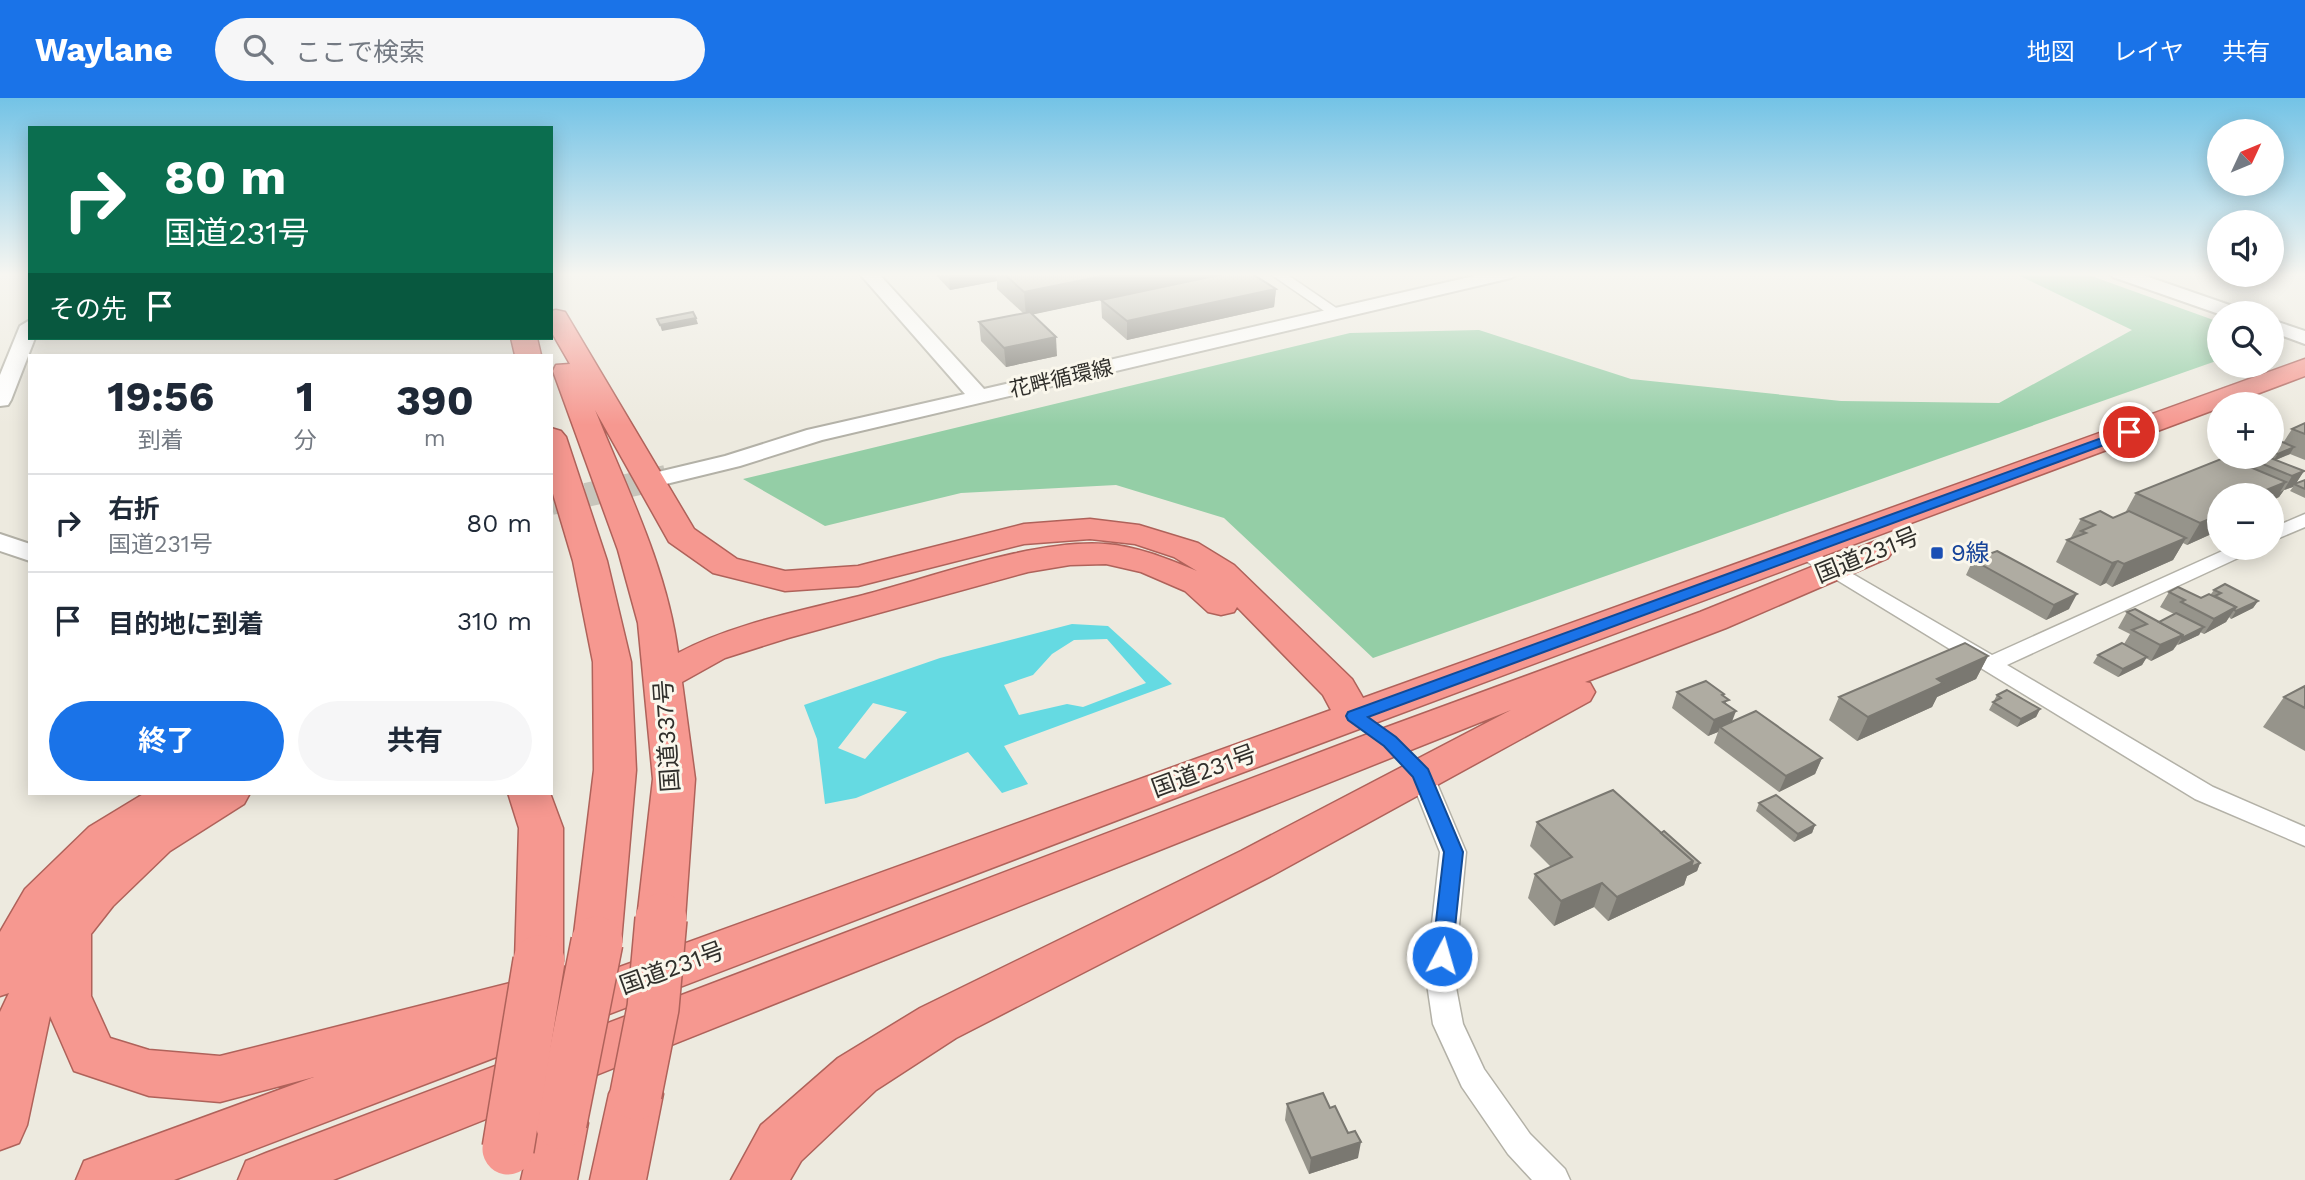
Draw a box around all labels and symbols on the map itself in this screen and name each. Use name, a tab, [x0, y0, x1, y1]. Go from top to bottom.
north arrow	[2207, 119, 2284, 196]
street label: 花畔循環線	[1007, 354, 1115, 402]
pin	[2099, 402, 2159, 462]
street label: 国道231号	[1811, 522, 1923, 588]
place label: 9線	[1951, 539, 1990, 567]
marker: 9線	[1929, 545, 1945, 561]
street label: 国道337号	[649, 679, 685, 793]
street label: 国道231号	[1148, 739, 1260, 803]
position arrow	[1405, 919, 1479, 993]
street label: 国道231号	[616, 936, 728, 1000]

